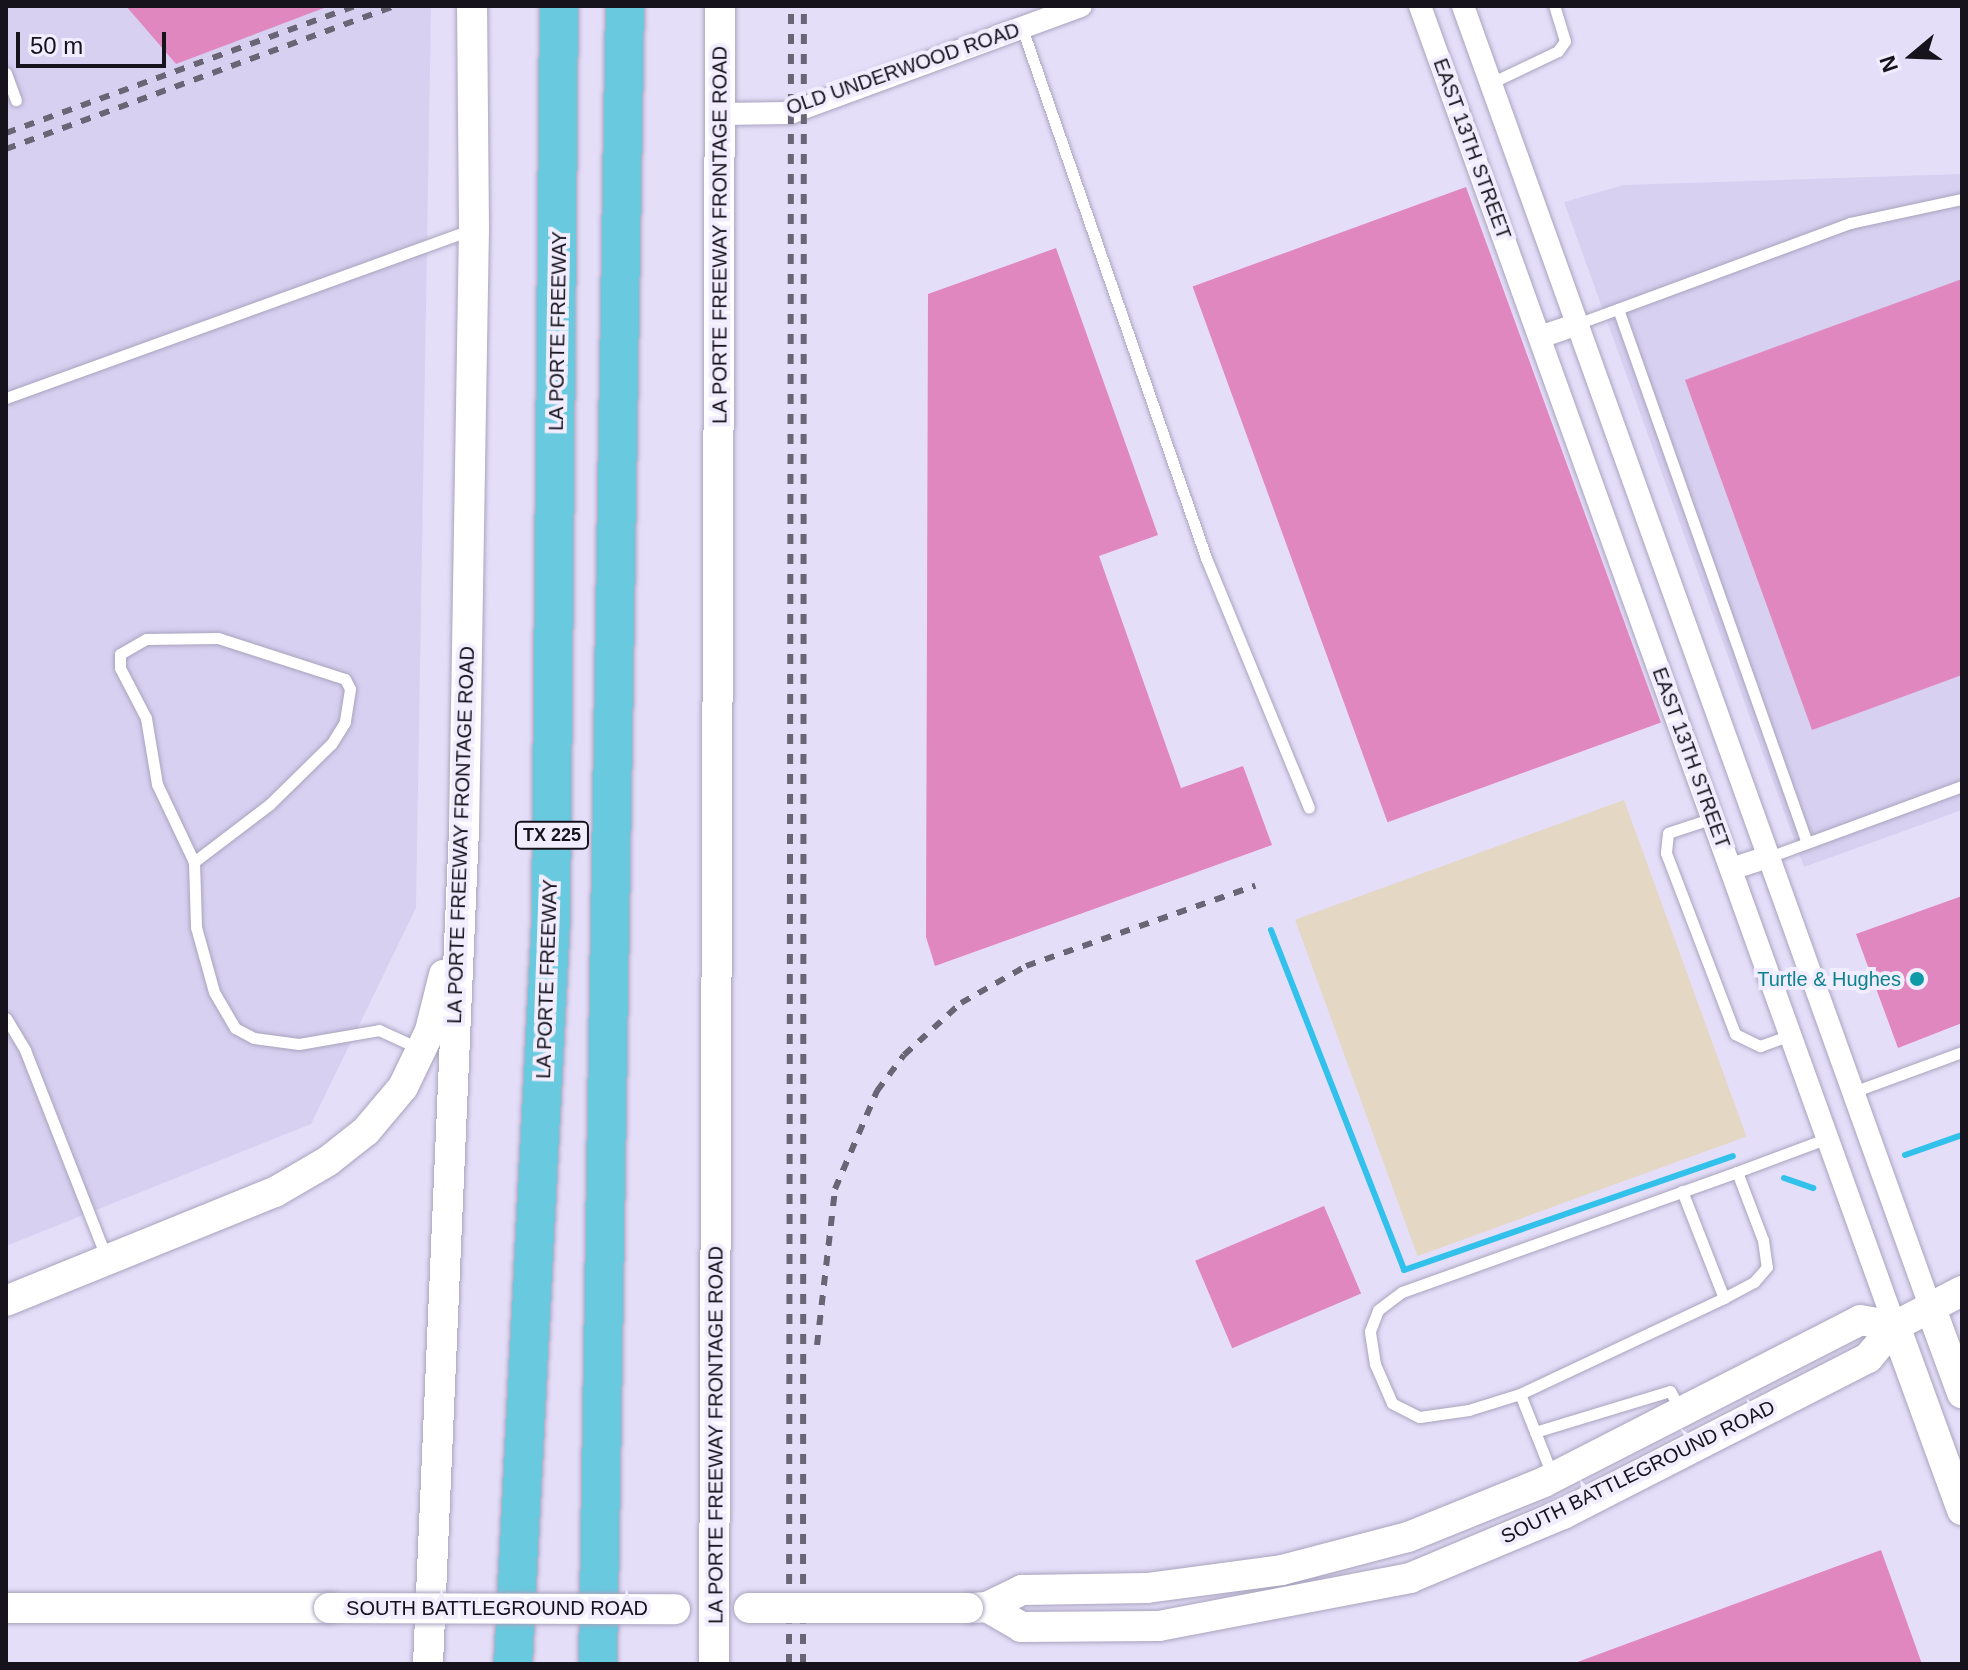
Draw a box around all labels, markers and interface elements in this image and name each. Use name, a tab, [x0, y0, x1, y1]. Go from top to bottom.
scale bar	[20, 16, 170, 66]
north arrow	[1872, 16, 1952, 96]
street label: OLD UNDERWOOD ROAD	[783, 18, 1023, 120]
text: 50 m	[30, 32, 83, 59]
street label: LA PORTE FREEWAY FRONTAGE ROAD	[708, 45, 732, 425]
text: N	[1874, 52, 1903, 76]
street label: EAST 13TH STREET	[1428, 55, 1516, 243]
street label: LA PORTE FREEWAY	[544, 230, 572, 432]
street label: LA PORTE FREEWAY FRONTAGE ROAD	[442, 645, 480, 1025]
street label: EAST 13TH STREET	[1647, 664, 1735, 852]
road number: TX 225	[514, 821, 590, 849]
street label: LA PORTE FREEWAY	[532, 878, 562, 1080]
place label: Turtle & Hughes	[1757, 967, 1901, 991]
marker: Turtle & Hughes	[1908, 970, 1926, 988]
street label: LA PORTE FREEWAY FRONTAGE ROAD	[704, 1245, 728, 1625]
street label: SOUTH BATTLEGROUND ROAD	[1497, 1395, 1779, 1549]
street label: SOUTH BATTLEGROUND ROAD	[346, 1596, 648, 1620]

